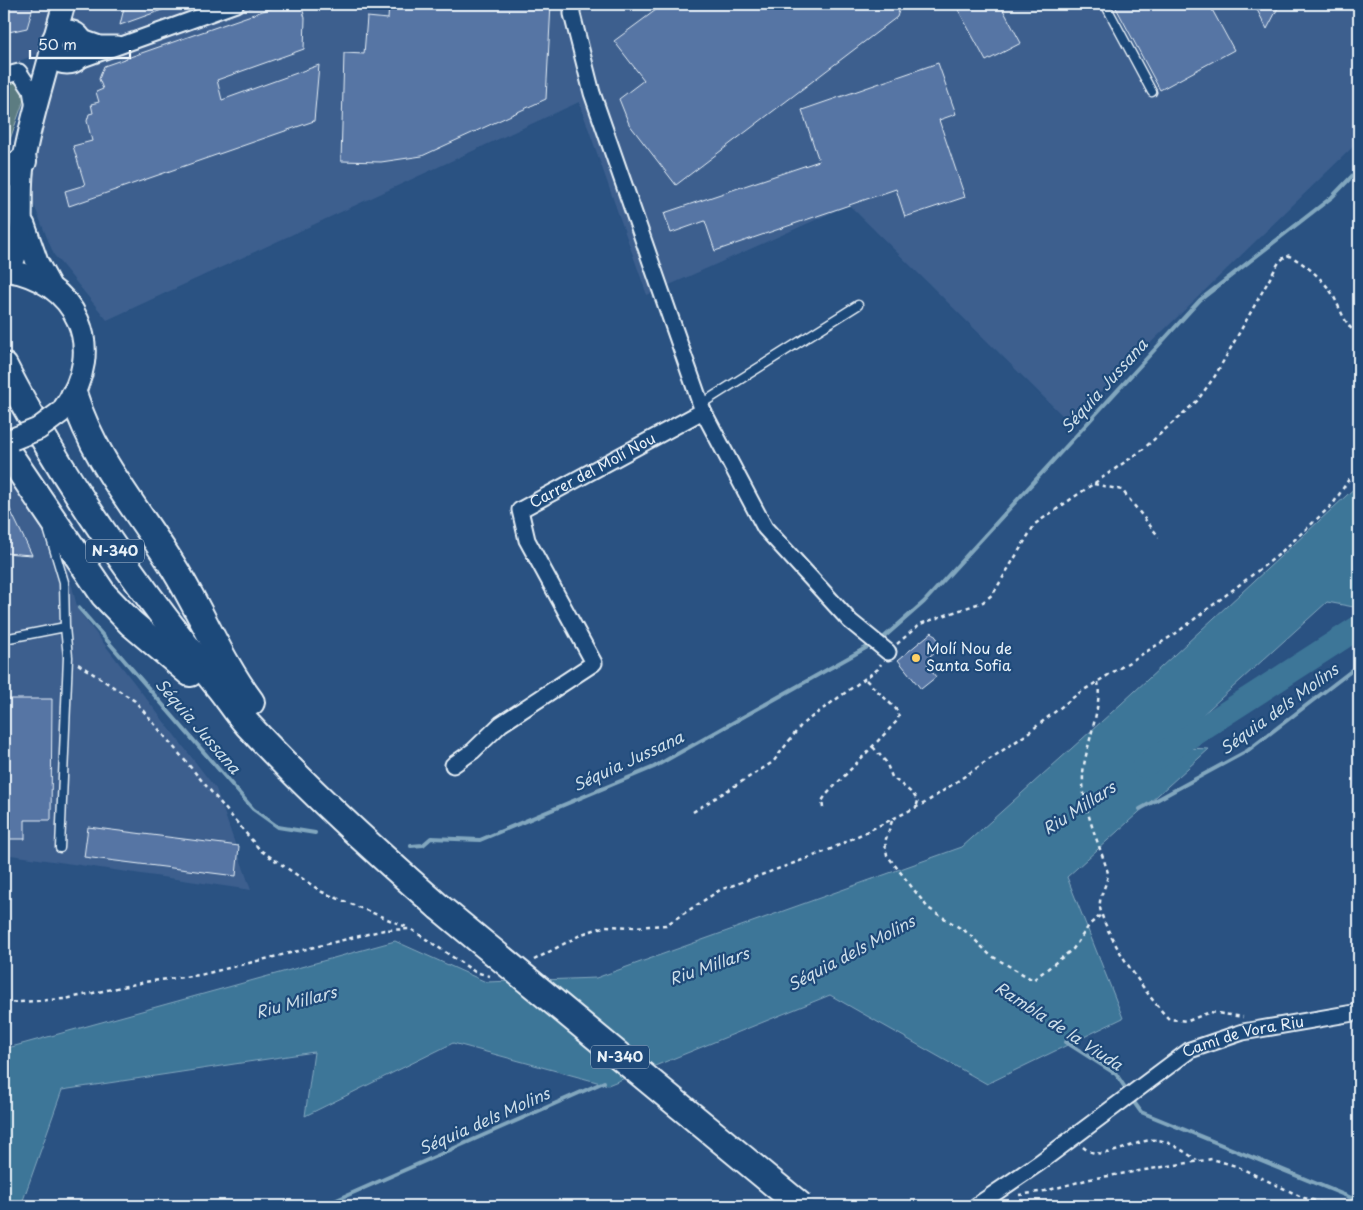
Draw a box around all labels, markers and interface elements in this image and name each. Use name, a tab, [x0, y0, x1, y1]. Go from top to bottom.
scale bar	[30, 28, 130, 60]
text: 50 m	[38, 32, 77, 55]
water label: Séquia Jussana	[1054, 332, 1153, 438]
street label: Carrer del Molí Nou	[525, 426, 659, 513]
road number: N-340	[86, 540, 144, 562]
place label: Molí Nou de Santa Sofia	[926, 636, 1012, 676]
marker: Molí Nou de Santa Sofia	[910, 652, 922, 664]
water label: Séquia dels Molins	[1214, 656, 1344, 759]
water label: Séquia Jussana	[150, 672, 248, 779]
water label: Séquia Jussana	[568, 724, 688, 796]
water label: Riu Millars	[1037, 774, 1121, 840]
water label: Séquia dels Molins	[782, 908, 920, 996]
water label: Riu Millars	[666, 940, 753, 990]
water label: Rambla de la Viuda	[991, 975, 1129, 1076]
water label: Riu Millars	[253, 978, 340, 1023]
street label: Camí de Vora Riu	[1176, 1009, 1305, 1062]
road number: N-340	[591, 1046, 649, 1068]
water label: Séquia dels Molins	[414, 1080, 555, 1160]

